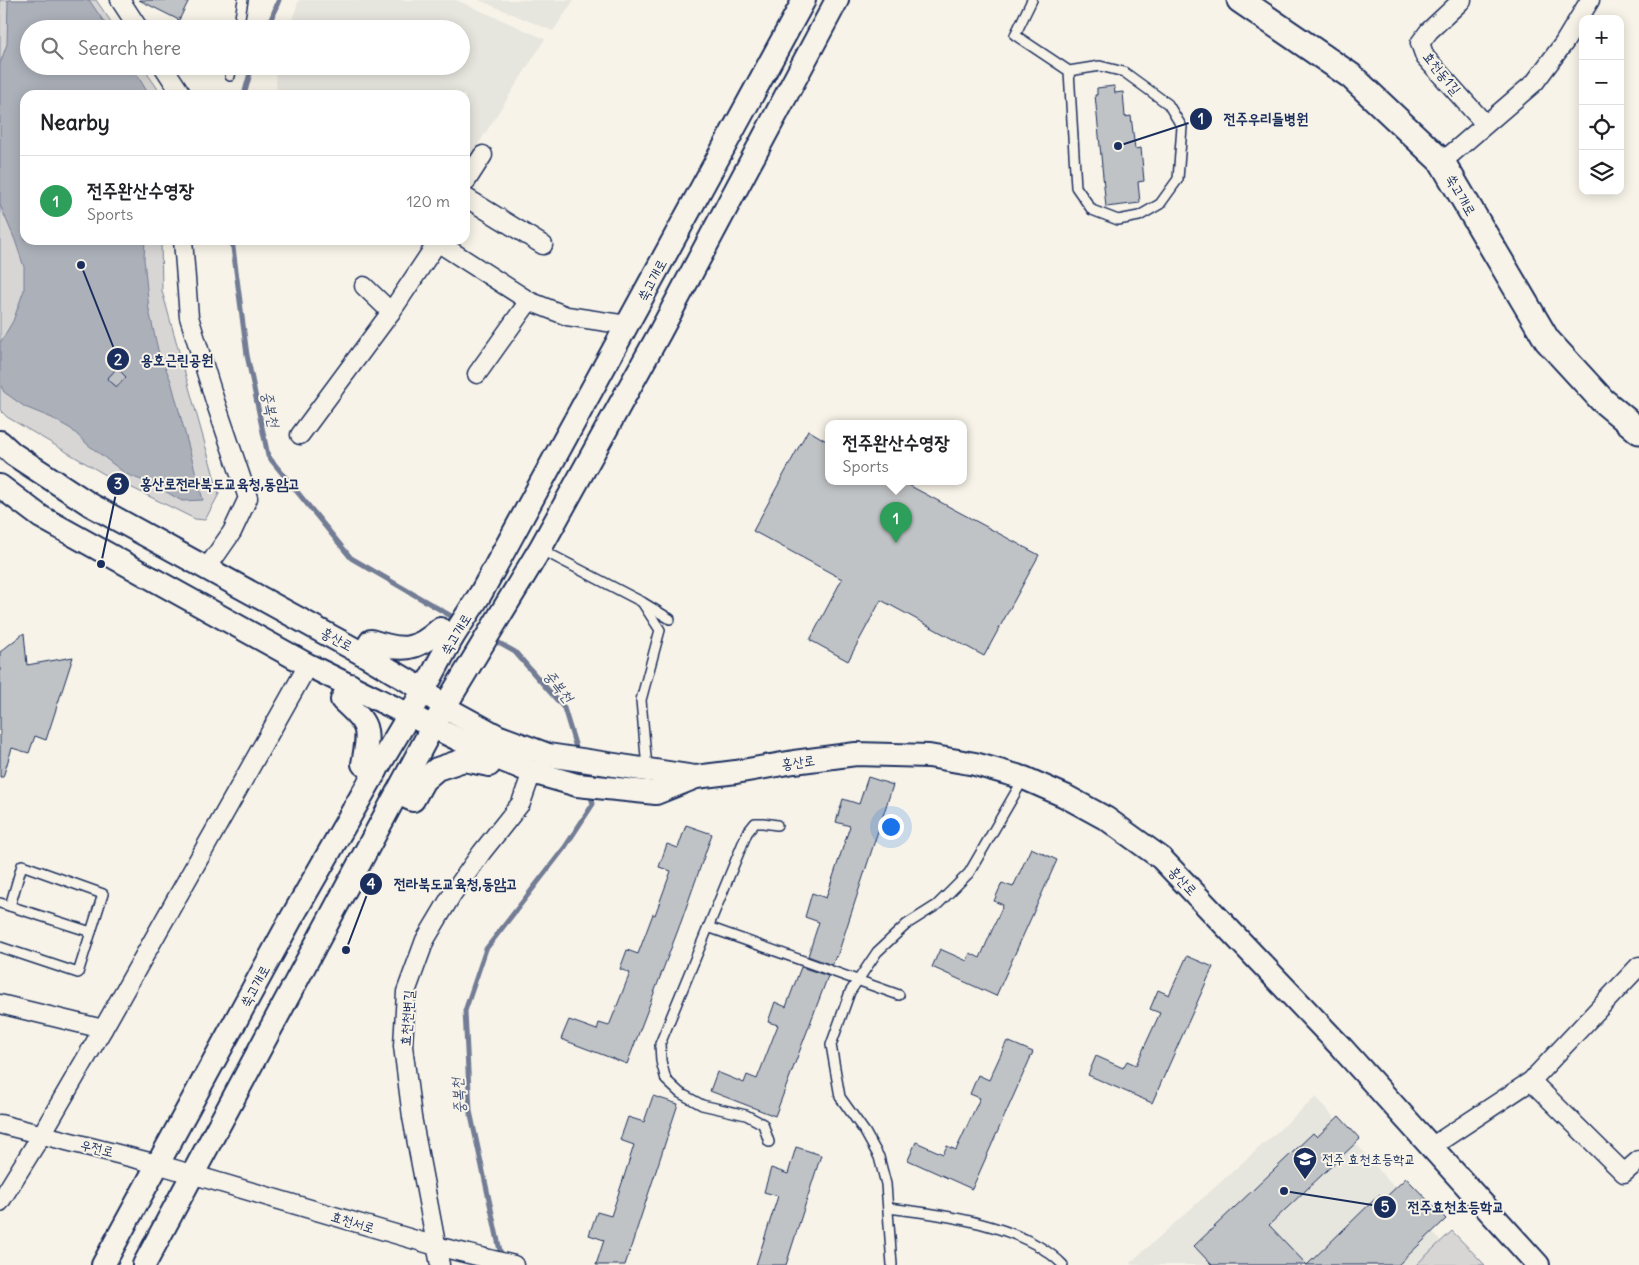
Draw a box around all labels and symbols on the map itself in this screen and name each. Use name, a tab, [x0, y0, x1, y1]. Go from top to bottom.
street label: 효천동1길	[1419, 48, 1465, 99]
callout: 전주우리들병원	[1189, 104, 1318, 134]
text: 1	[1198, 109, 1204, 128]
text: 전주우리들병원	[1223, 109, 1308, 128]
street label: 쑥고개로	[1442, 171, 1480, 219]
street label: 쑥고개로	[633, 256, 671, 304]
callout: 용호근린공원	[106, 344, 223, 374]
text: 2	[114, 350, 122, 369]
text: 용호근린공원	[141, 350, 213, 369]
water label: 중복천	[258, 389, 284, 431]
callout: 홍산로전라북도교육청,동암고	[105, 469, 310, 499]
text: 3	[114, 474, 122, 493]
text: 홍산로전라북도교육청,동암고	[140, 474, 300, 493]
pin: 1	[880, 502, 912, 543]
street label: 쑥고개로	[437, 610, 475, 658]
street label: 홍산로	[318, 623, 356, 655]
water label: 중복천	[540, 666, 579, 708]
street label: 홍산로	[780, 751, 816, 773]
your location	[878, 814, 904, 840]
street label: 홍산로	[1165, 863, 1201, 899]
callout: 전라북도교육청,동암고	[359, 869, 528, 899]
text: 4	[367, 874, 376, 893]
text: 전라북도교육청,동암고	[393, 874, 518, 893]
street label: 쑥고개로	[236, 962, 274, 1010]
street label: 효천천변길	[396, 989, 418, 1047]
water label: 중복천	[447, 1075, 469, 1115]
street label: 우전로	[78, 1135, 116, 1161]
school or university icon: 전주 효천초등학교	[1292, 1146, 1318, 1180]
place label: 전주 효천초등학교	[1322, 1150, 1415, 1168]
callout: 전주효천초등학교	[1373, 1192, 1515, 1222]
text: 5	[1381, 1197, 1390, 1216]
text: 전주효천초등학교	[1407, 1197, 1504, 1216]
street label: 효천서로	[329, 1207, 377, 1237]

